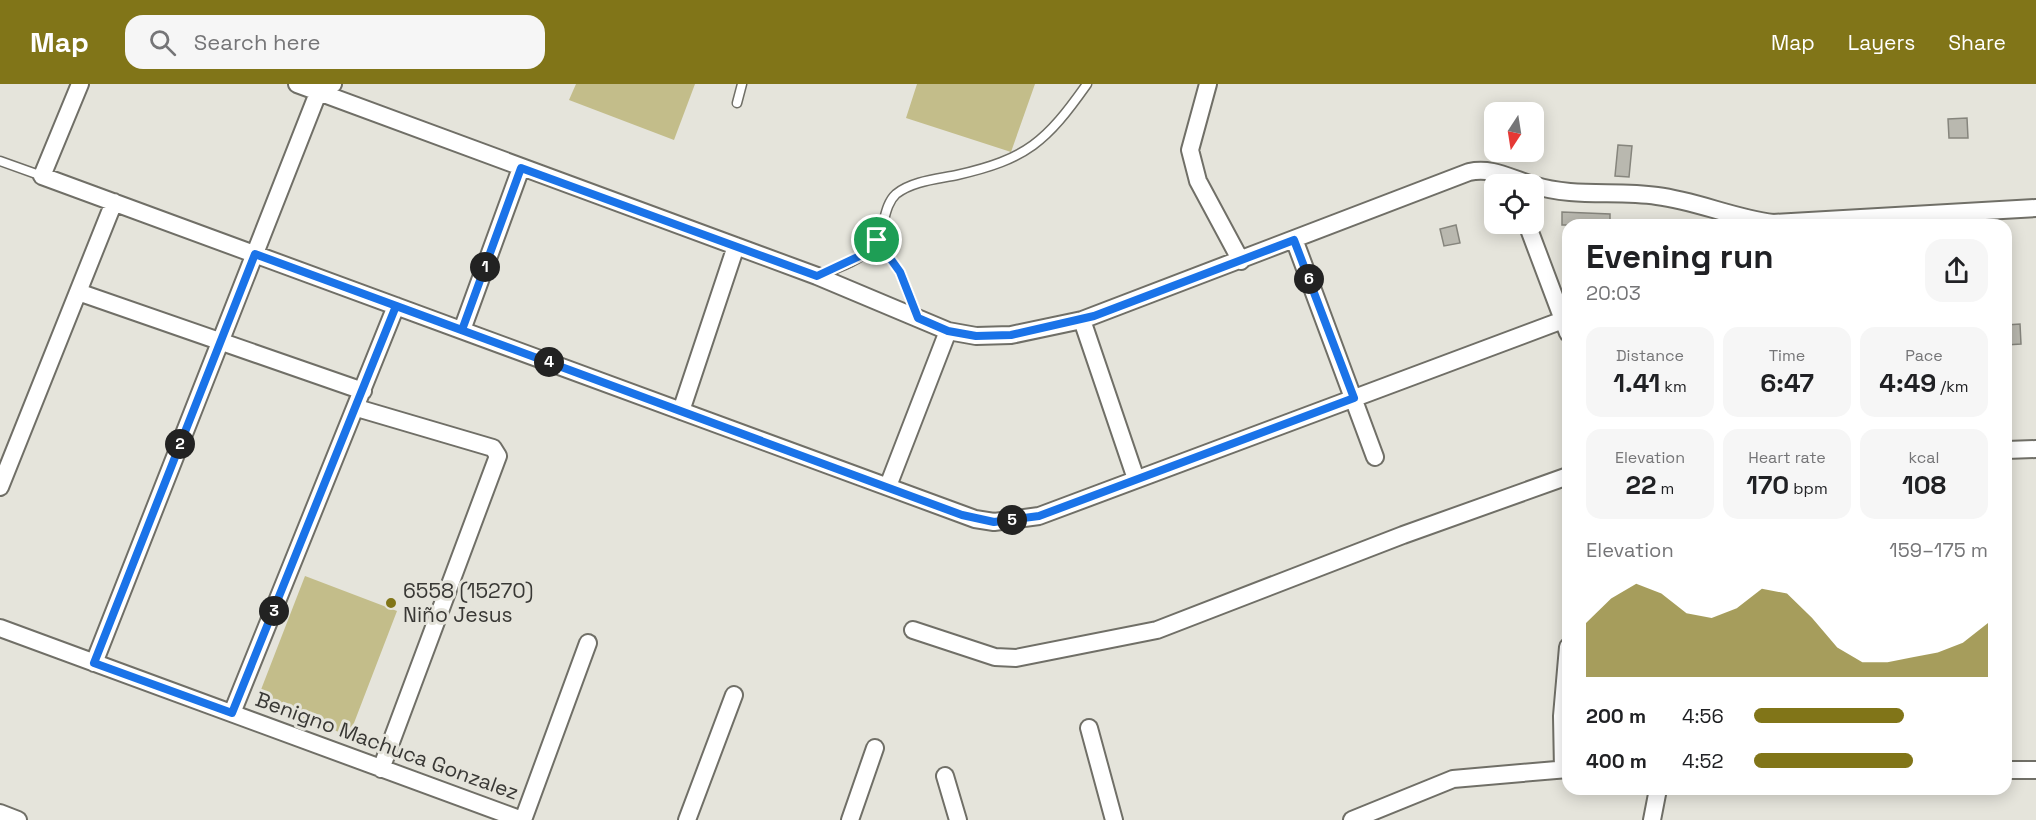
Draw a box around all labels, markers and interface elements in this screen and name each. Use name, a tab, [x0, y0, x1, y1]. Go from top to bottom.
search box	[125, 15, 545, 69]
text: Map	[30, 24, 89, 60]
icon: search	[146, 26, 179, 59]
text: Search here	[194, 28, 321, 56]
text: Map	[1771, 29, 1815, 56]
text: Layers	[1848, 29, 1915, 56]
text: Share	[1948, 29, 2006, 56]
north arrow	[1484, 102, 1544, 162]
map controls	[1484, 102, 1544, 234]
button: locate	[1484, 174, 1544, 234]
pin	[851, 214, 902, 265]
icon: arrive	[860, 223, 893, 256]
text: Evening run	[1586, 236, 1774, 278]
button: share	[1925, 239, 1988, 302]
pin: 1	[470, 252, 500, 282]
text: 1	[481, 256, 489, 277]
pin: 6	[1294, 264, 1324, 294]
text: 6	[1304, 268, 1314, 289]
text: 20:03	[1586, 280, 1641, 306]
text: Distance	[1616, 345, 1684, 366]
text: Time	[1769, 345, 1805, 366]
text: Pace	[1905, 345, 1943, 366]
pin: 4	[534, 347, 564, 377]
text: 4	[544, 351, 554, 372]
text: 1.41	[1613, 366, 1660, 400]
text: 6:47	[1760, 366, 1814, 400]
text: 4:49	[1879, 366, 1936, 400]
text: km	[1660, 376, 1687, 397]
text: /km	[1936, 376, 1969, 397]
pin: 2	[165, 429, 195, 459]
text: 2	[175, 433, 185, 454]
text: Elevation	[1615, 447, 1685, 468]
text: Heart rate	[1748, 447, 1826, 468]
text: kcal	[1909, 447, 1939, 468]
text: 22	[1626, 468, 1657, 502]
text: 170	[1746, 468, 1789, 502]
text: 108	[1902, 468, 1946, 502]
text: m	[1657, 478, 1674, 499]
text: bpm	[1789, 478, 1828, 499]
pin: 5	[997, 505, 1027, 535]
text: 5	[1007, 509, 1017, 530]
text: Elevation	[1586, 537, 1674, 563]
text: 159–175 m	[1889, 537, 1988, 563]
place label: 6558 (15270) Niño Jesus	[403, 577, 533, 628]
pin: 3	[259, 596, 289, 626]
marker: 6558 (15270) Niño Jesus	[384, 596, 398, 610]
text: 3	[269, 600, 279, 621]
street label: Benigno Machuca Gonzalez	[252, 685, 522, 806]
text: 200 m	[1586, 703, 1646, 729]
text: 4:56	[1682, 703, 1724, 729]
text: 400 m	[1586, 748, 1647, 774]
text: 4:52	[1682, 748, 1723, 774]

